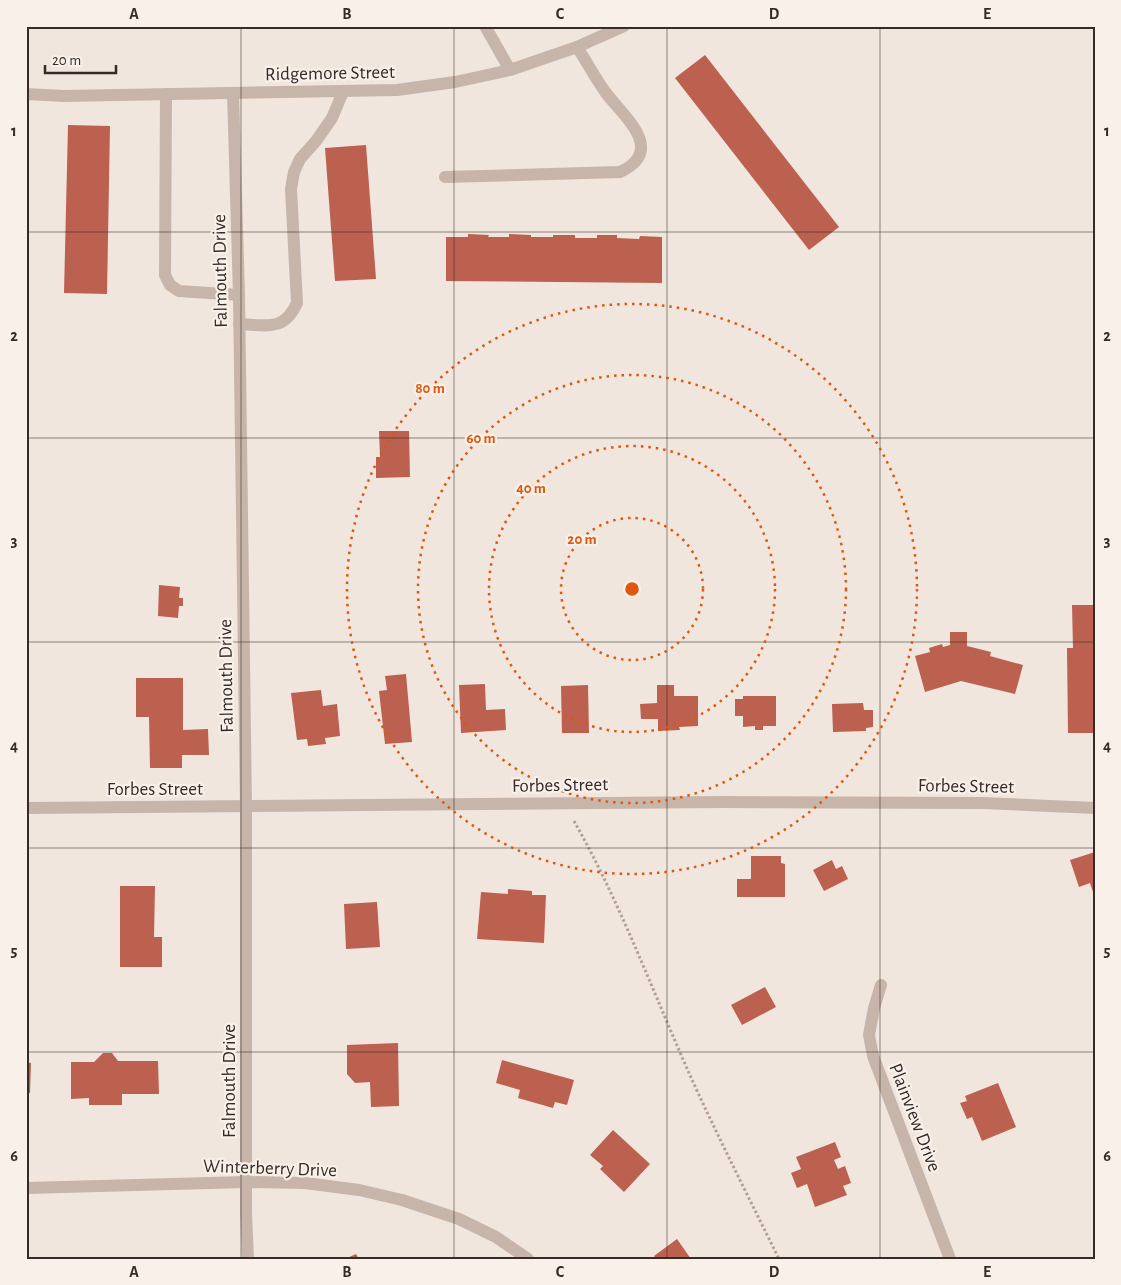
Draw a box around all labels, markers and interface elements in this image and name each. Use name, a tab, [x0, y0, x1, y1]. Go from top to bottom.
text: A	[129, 6, 139, 22]
text: B	[342, 6, 352, 22]
text: C	[556, 6, 565, 22]
text: D	[769, 6, 780, 22]
text: E	[983, 6, 991, 22]
scale bar	[45, 42, 116, 74]
text: 20 m	[52, 53, 81, 68]
street label: Ridgemore Street	[265, 63, 395, 84]
text: 1	[11, 123, 17, 139]
text: 1	[1104, 123, 1110, 139]
street label: Falmouth Drive	[210, 214, 231, 328]
text: 2	[10, 328, 18, 344]
text: 2	[1103, 328, 1111, 344]
text: 80 m	[415, 381, 445, 396]
text: 60 m	[466, 431, 496, 446]
text: 40 m	[516, 481, 546, 496]
text: 20 m	[567, 532, 597, 547]
text: 3	[11, 533, 18, 549]
text: 3	[1104, 533, 1111, 549]
centre of rings	[623, 580, 641, 598]
street label: Falmouth Drive	[216, 619, 237, 733]
text: 4	[10, 738, 18, 754]
text: 4	[1103, 738, 1111, 754]
street label: Forbes Street	[512, 775, 608, 796]
street label: Forbes Street	[918, 776, 1014, 797]
street label: Forbes Street	[107, 780, 203, 799]
text: 5	[11, 943, 18, 959]
text: 5	[1104, 943, 1111, 959]
street label: Falmouth Drive	[220, 1024, 239, 1138]
street label: Plainview Drive	[885, 1061, 944, 1174]
text: 6	[10, 1148, 18, 1164]
text: 6	[1103, 1148, 1111, 1164]
street label: Winterberry Drive	[203, 1157, 337, 1180]
text: A	[129, 1264, 139, 1280]
text: B	[342, 1264, 352, 1280]
text: C	[556, 1264, 565, 1280]
text: D	[769, 1264, 780, 1280]
text: E	[983, 1264, 991, 1280]

